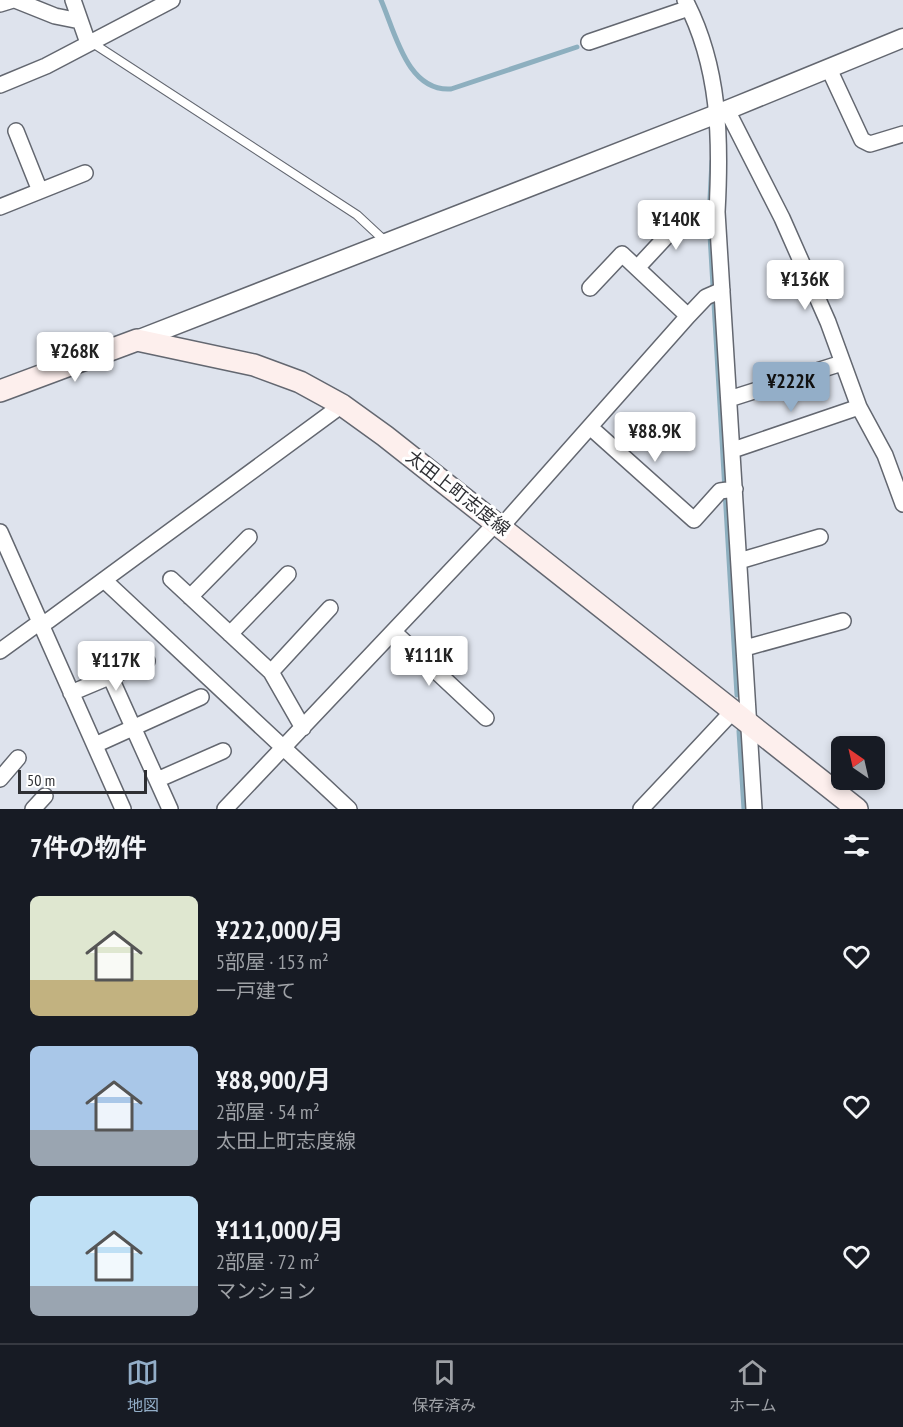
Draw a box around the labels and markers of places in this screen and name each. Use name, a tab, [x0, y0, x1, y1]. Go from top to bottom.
pin: ¥140K	[634, 200, 718, 251]
pin: ¥136K	[763, 260, 847, 311]
pin: ¥268K	[33, 332, 117, 383]
pin: ¥222K	[749, 362, 833, 413]
pin: ¥88.9K	[606, 412, 704, 463]
pin: ¥111K	[387, 636, 471, 687]
pin: ¥117K	[74, 641, 158, 692]

